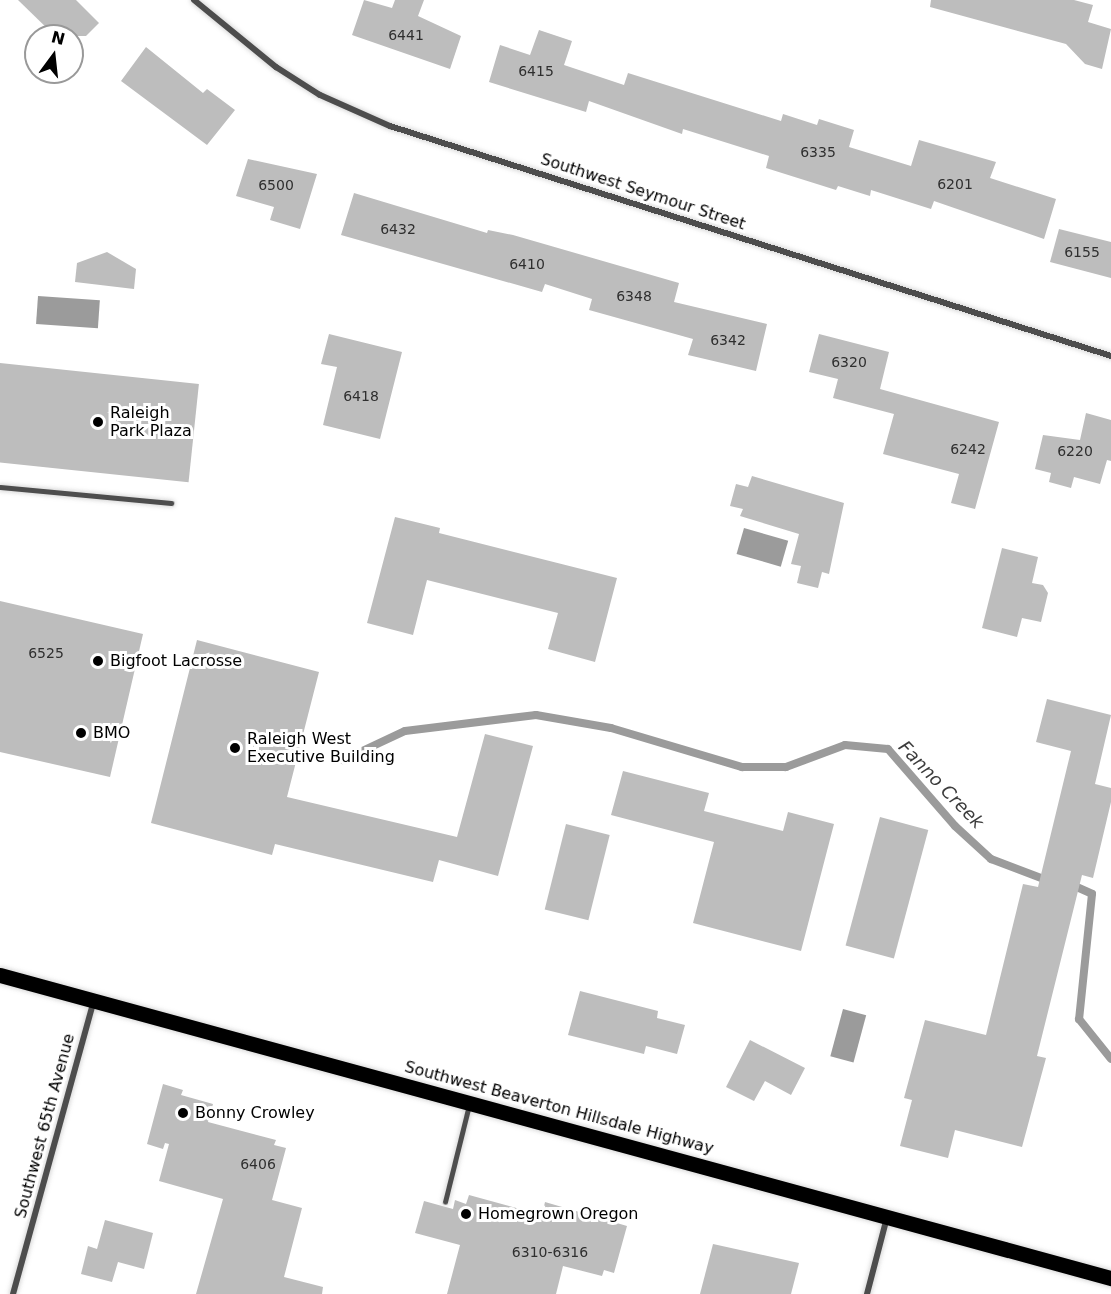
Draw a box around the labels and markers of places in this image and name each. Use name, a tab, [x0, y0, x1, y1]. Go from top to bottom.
place label: Raleigh Park Plaza	[110, 403, 192, 441]
marker: Raleigh Park Plaza	[91, 415, 105, 429]
place label: Bigfoot Lacrosse	[110, 651, 242, 671]
marker: Bigfoot Lacrosse	[91, 654, 105, 668]
place label: BMO	[93, 723, 130, 743]
marker: BMO	[74, 726, 88, 740]
place label: Raleigh West Executive Building	[247, 729, 395, 767]
marker: Raleigh West Executive Building	[228, 741, 242, 755]
place label: Bonny Crowley	[195, 1103, 315, 1123]
marker: Bonny Crowley	[176, 1106, 190, 1120]
place label: Homegrown Oregon	[478, 1204, 638, 1224]
marker: Homegrown Oregon	[459, 1207, 473, 1221]

